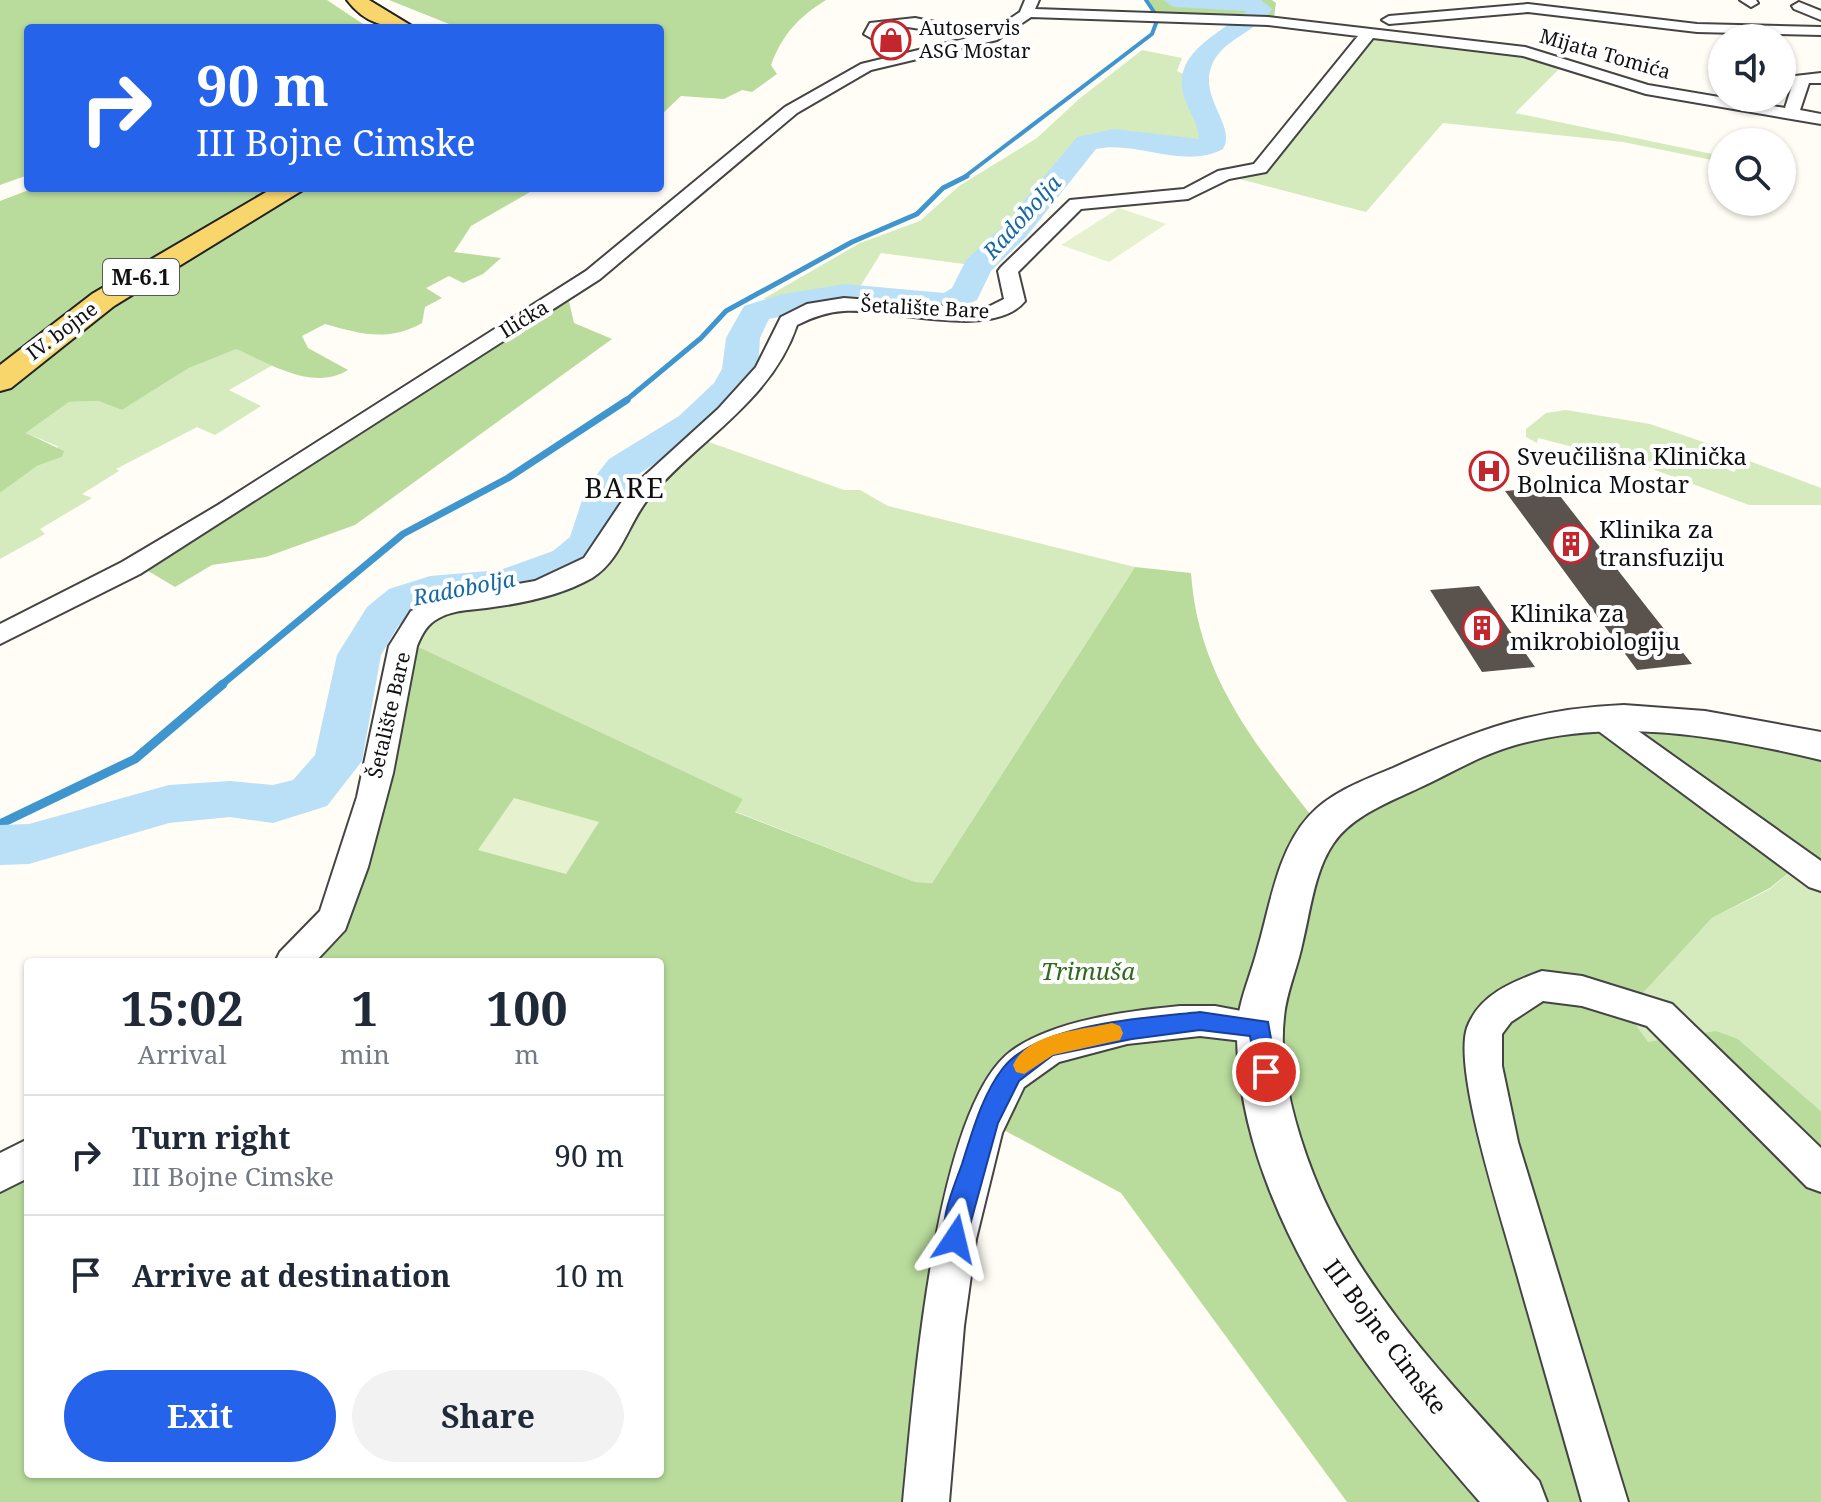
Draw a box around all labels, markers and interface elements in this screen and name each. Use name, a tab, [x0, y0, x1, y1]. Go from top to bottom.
place label: Autoservis ASG Mostar	[919, 14, 1031, 64]
shop icon: Autoservis ASG Mostar	[870, 19, 912, 61]
street label: Mijata Tomića	[1536, 22, 1674, 85]
map controls	[1708, 24, 1796, 216]
button: sound	[1708, 24, 1796, 112]
text: 90 m	[196, 46, 329, 122]
icon: right	[64, 56, 168, 160]
text: III Bojne Cimske	[196, 118, 475, 167]
button: search	[1708, 128, 1796, 216]
water label: Radobolja	[975, 168, 1067, 266]
road number: M-6.1	[103, 259, 179, 295]
street label: Šetalište Bare	[860, 291, 990, 324]
street label: Ilićka	[494, 293, 553, 344]
street label: IV. bojne	[21, 295, 103, 366]
place label: Sveučilišna Klinička Bolnica Mostar	[1517, 439, 1747, 500]
hospital icon: Sveučilišna Klinička Bolnica Mostar	[1468, 450, 1510, 492]
district label: BARE	[584, 468, 666, 506]
place label: Klinika za transfuziju	[1599, 512, 1725, 573]
building icon: Klinika za transfuziju	[1550, 523, 1592, 565]
water label: Radobolja	[409, 562, 518, 612]
place label: Klinika za mikrobiologiju	[1510, 596, 1680, 657]
building icon: Klinika za mikrobiologiju	[1461, 607, 1503, 649]
street label: Šetalište Bare	[361, 649, 416, 781]
park label: Trimuša	[1041, 954, 1135, 987]
text: 15:02	[120, 975, 244, 1040]
text: 1	[351, 975, 378, 1040]
text: 100	[486, 975, 568, 1040]
text: Arrival	[138, 1036, 226, 1072]
text: min	[340, 1036, 390, 1072]
text: m	[515, 1036, 539, 1072]
pin	[1232, 1038, 1300, 1106]
icon: arrive	[1244, 1050, 1288, 1094]
text: Turn right	[132, 1117, 290, 1158]
icon: right	[64, 1133, 108, 1177]
text: 90 m	[554, 1135, 624, 1176]
text: III Bojne Cimske	[132, 1158, 334, 1194]
position arrow	[913, 1197, 997, 1281]
street label: III Bojne Cimske	[1317, 1252, 1455, 1420]
icon: arrive	[64, 1253, 108, 1297]
text: Arrive at destination	[132, 1255, 451, 1296]
text: 10 m	[554, 1255, 624, 1296]
button: Exit	[64, 1370, 336, 1462]
button: Share	[352, 1370, 624, 1462]

